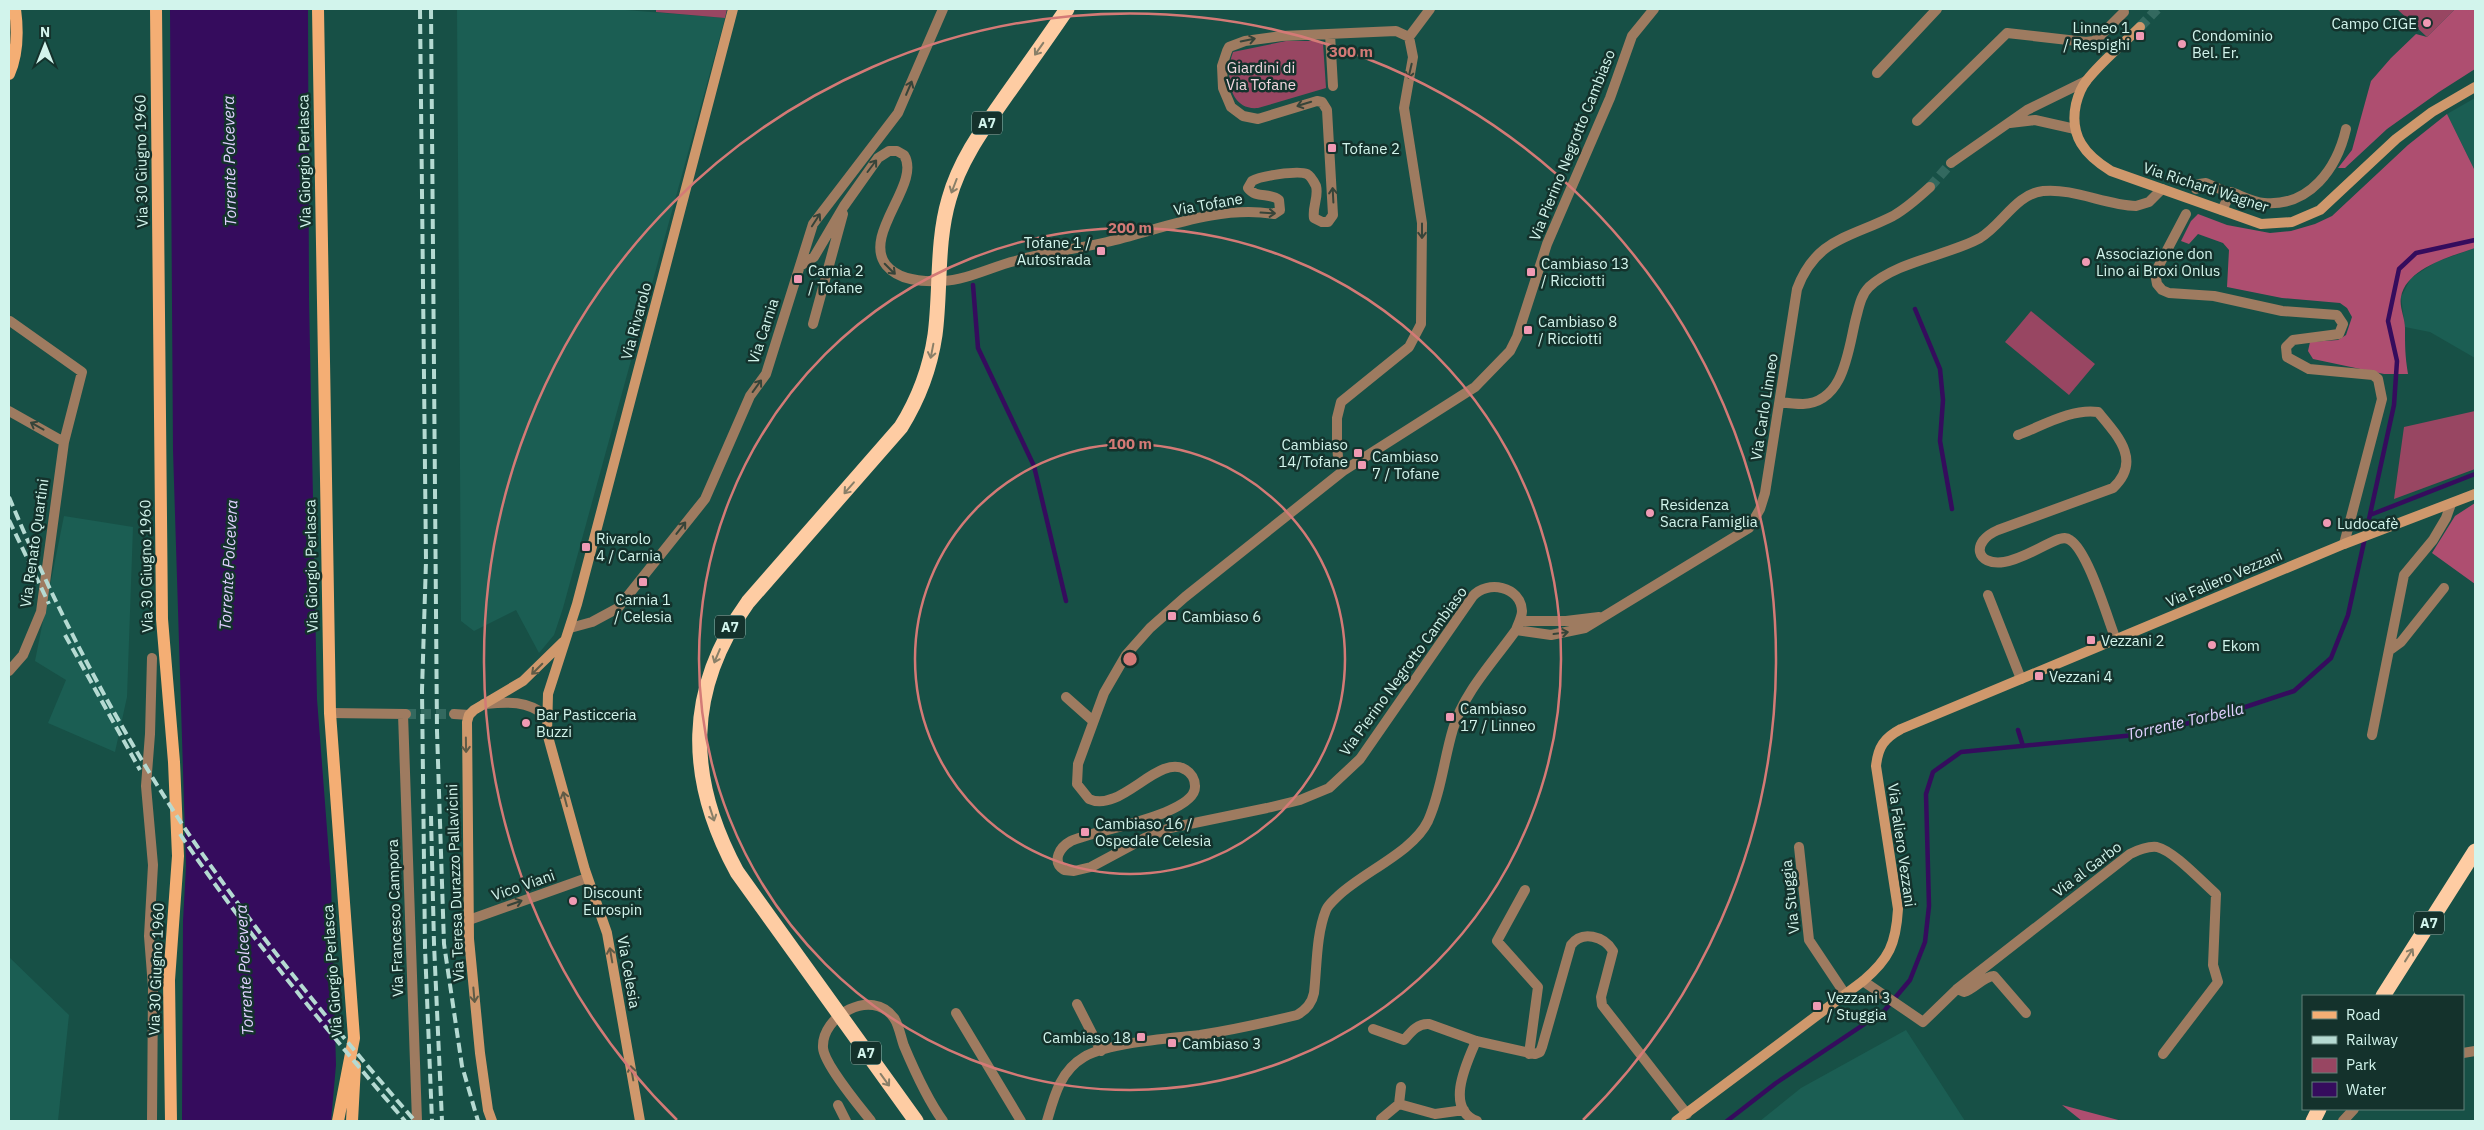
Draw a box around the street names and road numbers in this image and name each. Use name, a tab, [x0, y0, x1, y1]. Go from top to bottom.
street label: Via Pierino Negrotto Cambiaso	[1525, 47, 1619, 243]
street label: Via 30 Giugno 1960	[130, 94, 152, 228]
street label: Via Giorgio Perlasca	[293, 94, 315, 228]
road number: A7	[972, 112, 1002, 134]
street label: Via Richard Wagner	[2141, 158, 2272, 216]
street label: Via Tofane	[1172, 189, 1244, 219]
street label: Via Rivarolo	[617, 280, 655, 362]
street label: Via Carnia	[744, 296, 782, 366]
street label: Via Carlo Linneo	[1746, 352, 1782, 462]
street label: Via Renato Quartini	[16, 477, 52, 609]
street label: Via 30 Giugno 1960	[135, 499, 157, 633]
street label: Via Giorgio Perlasca	[300, 499, 322, 633]
street label: Via Faliero Vezzani	[2163, 545, 2285, 611]
street label: Via Pierino Negrotto Cambiaso	[1335, 583, 1471, 759]
road number: A7	[715, 616, 745, 638]
street label: Via Faliero Vezzani	[1884, 782, 1920, 908]
street label: Via Teresa Durazzo Pallavicini	[442, 784, 468, 982]
street label: Via al Garbo	[2049, 837, 2125, 901]
street label: Via Francesco Campora	[383, 839, 407, 997]
street label: Via Stuggia	[1777, 859, 1803, 935]
street label: Vico Viani	[489, 865, 557, 905]
street label: Via 30 Giugno 1960	[144, 902, 168, 1036]
street label: Via Giorgio Perlasca	[318, 904, 346, 1038]
road number: A7	[2414, 911, 2444, 934]
street label: Via Celesia	[613, 934, 645, 1010]
road number: A7	[851, 1042, 881, 1064]

